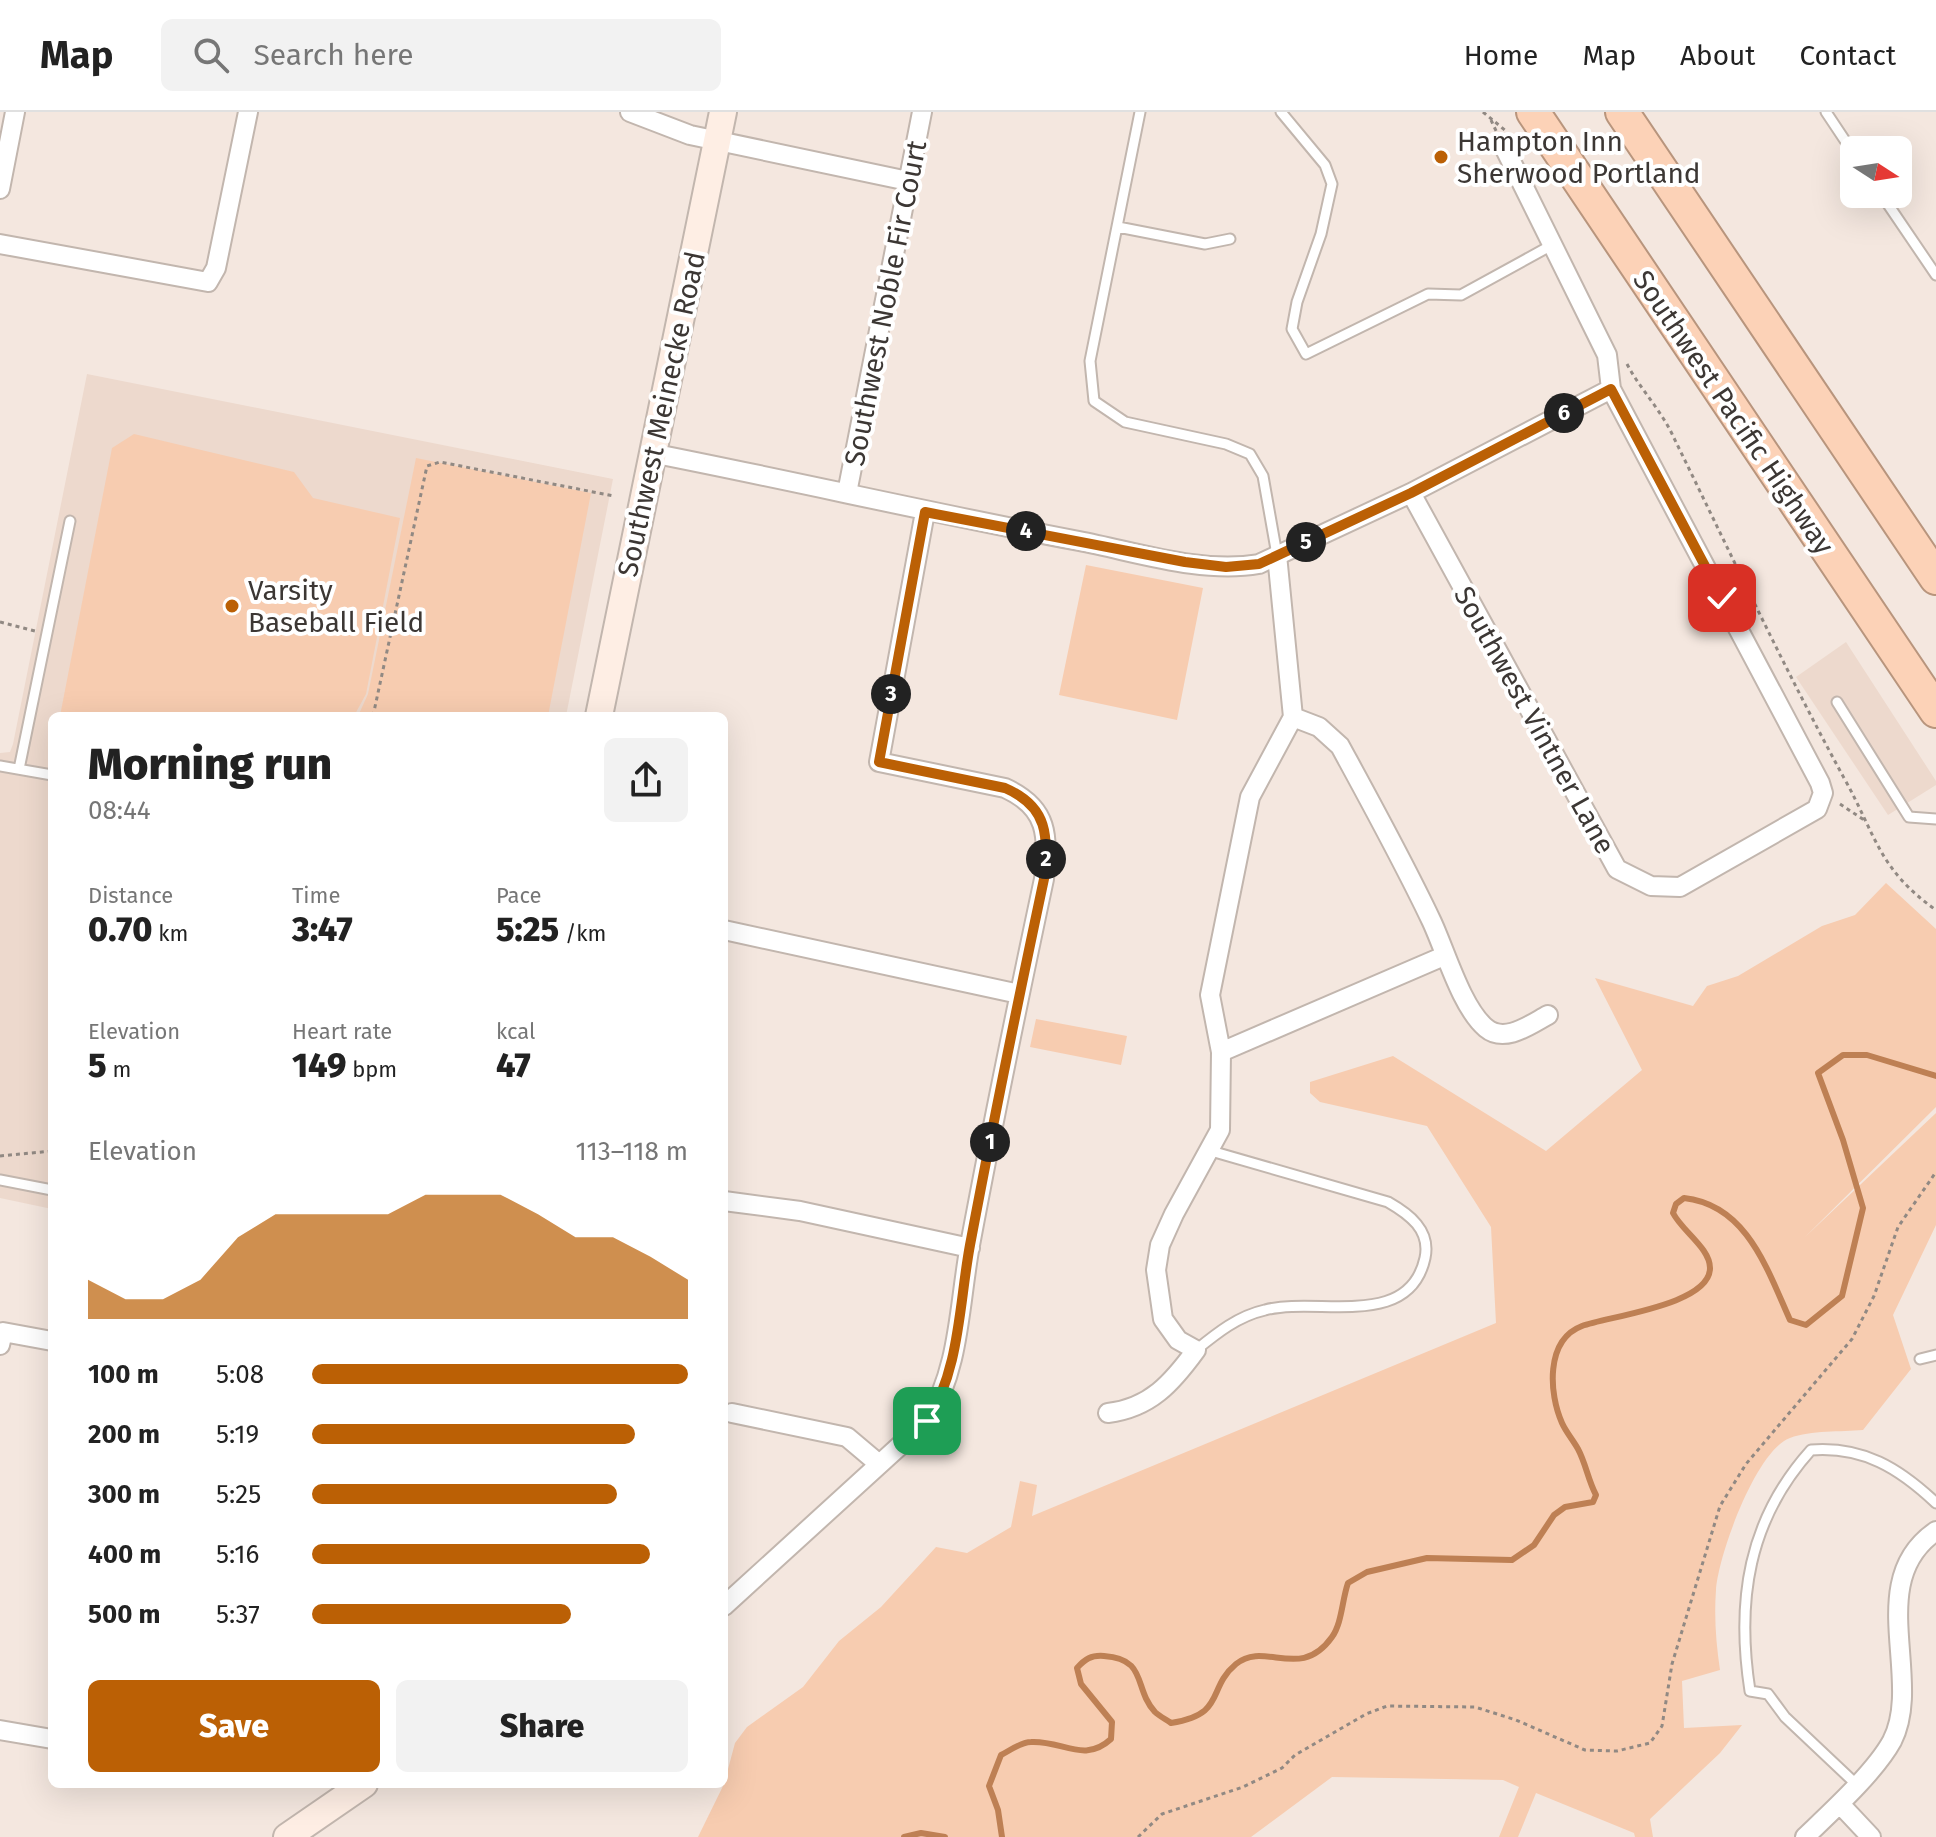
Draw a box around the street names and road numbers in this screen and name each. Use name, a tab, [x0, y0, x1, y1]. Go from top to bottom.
street label: Southwest Noble Fir Court	[838, 137, 933, 469]
street label: Southwest Meinecke Road	[611, 248, 712, 580]
street label: Southwest Pacific Highway	[1626, 264, 1841, 560]
street label: Southwest Vintner Lane	[1447, 581, 1622, 860]

